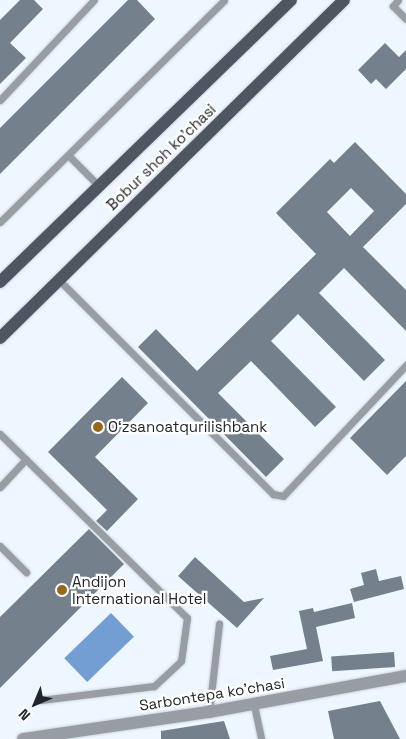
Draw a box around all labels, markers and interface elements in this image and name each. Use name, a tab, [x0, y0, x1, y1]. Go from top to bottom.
street label: Bobur shoh ko'chasi	[103, 100, 219, 214]
place label: Oʻzsanoatqurilishbank	[108, 418, 267, 436]
marker: Oʻzsanoatqurilishbank	[92, 421, 104, 433]
place label: Andijon International Hotel	[72, 572, 206, 607]
marker: Andijon International Hotel	[56, 584, 68, 596]
street label: Sarbontepa ko'chasi	[138, 674, 286, 714]
north arrow	[10, 679, 60, 729]
text: N	[15, 705, 34, 724]

